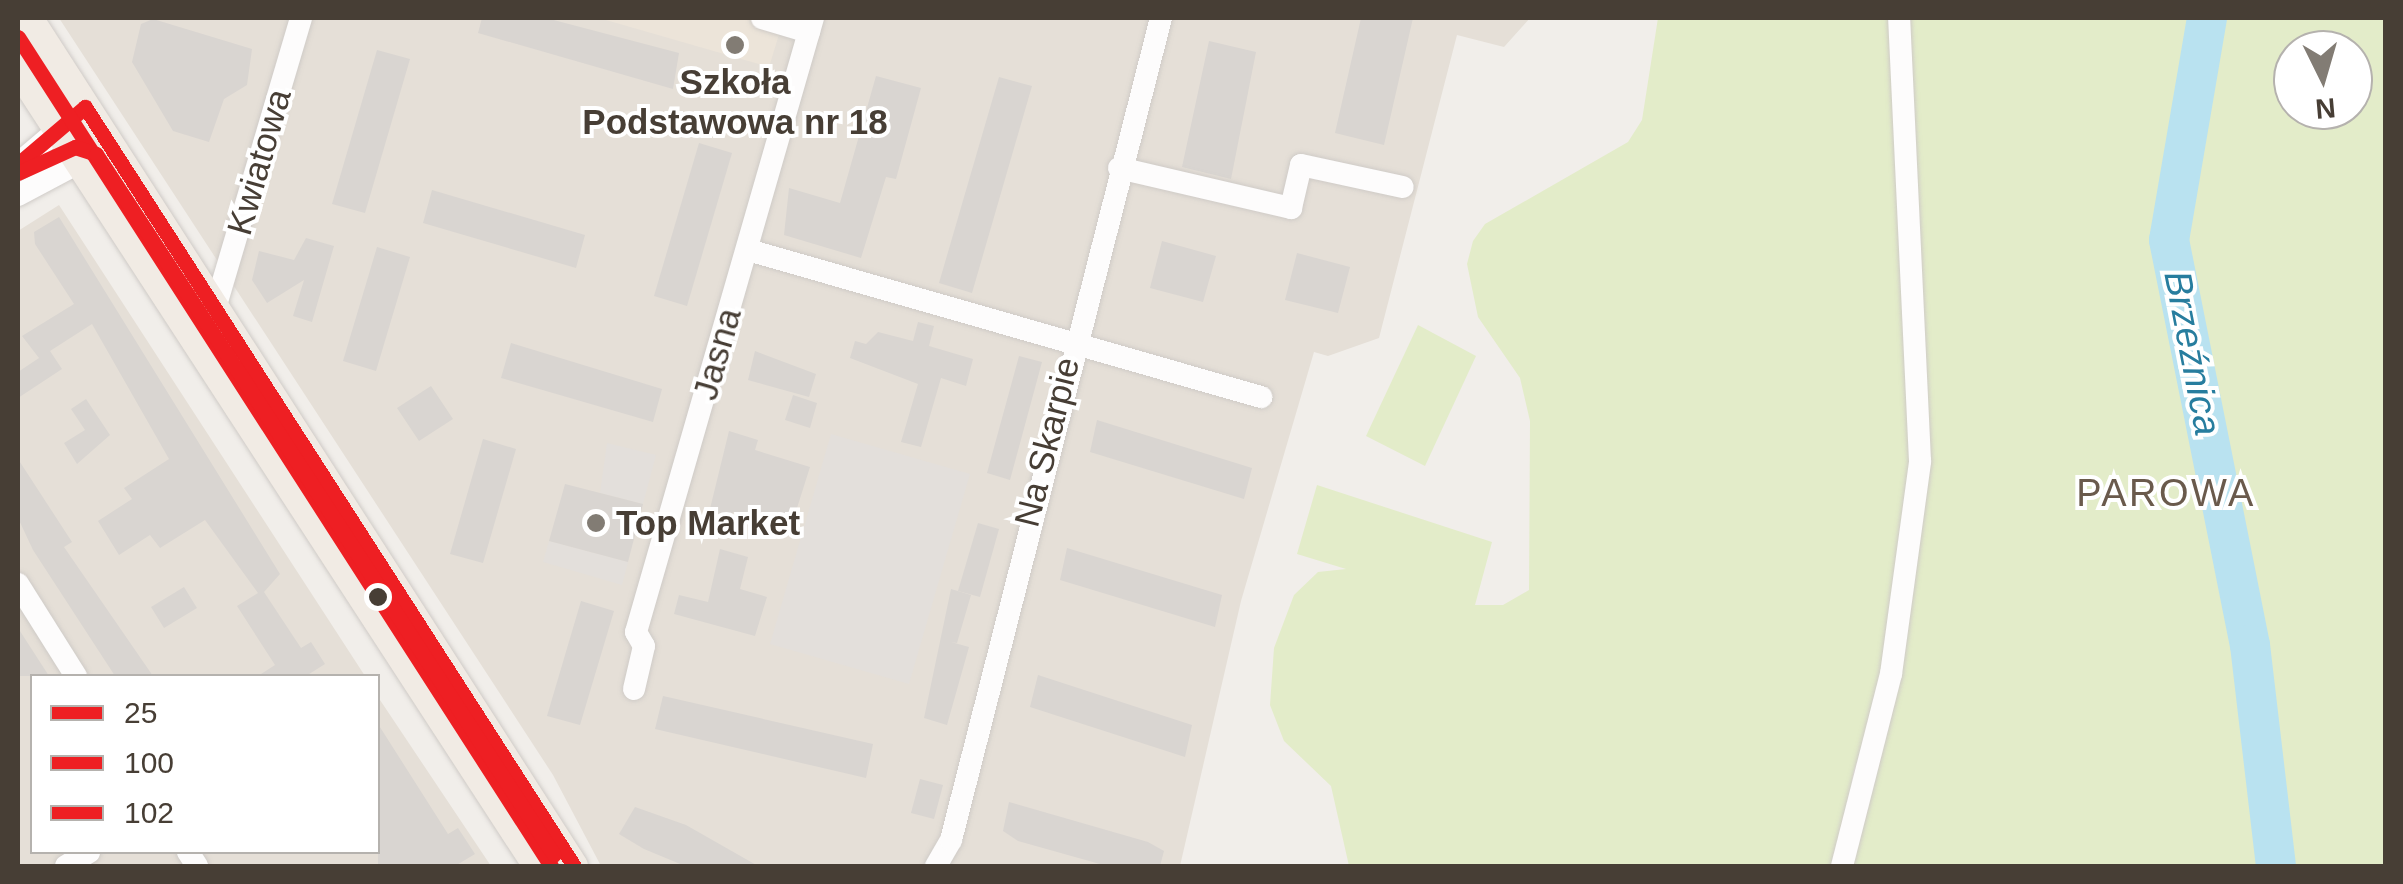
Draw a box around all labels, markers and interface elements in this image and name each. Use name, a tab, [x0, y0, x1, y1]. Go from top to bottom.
north arrow	[2273, 30, 2373, 130]
marker: Szkoła Podstawowa nr 18	[724, 34, 746, 56]
place label: Szkoła Podstawowa nr 18	[582, 61, 888, 143]
street label: Kwiatowa	[218, 84, 300, 240]
text: N	[2314, 92, 2337, 125]
water label: Brzeźnica	[2154, 267, 2230, 439]
street label: Jasna	[684, 303, 750, 405]
street label: Na Skarpie	[1006, 353, 1088, 531]
district label: PAROWA	[2076, 471, 2256, 517]
place label: Top Market	[616, 502, 800, 544]
marker: Top Market	[585, 512, 607, 534]
unlabelled marker	[368, 587, 388, 607]
legend	[30, 674, 380, 854]
text: 25	[124, 696, 157, 729]
text: 100	[124, 746, 174, 779]
text: 102	[124, 796, 174, 829]

